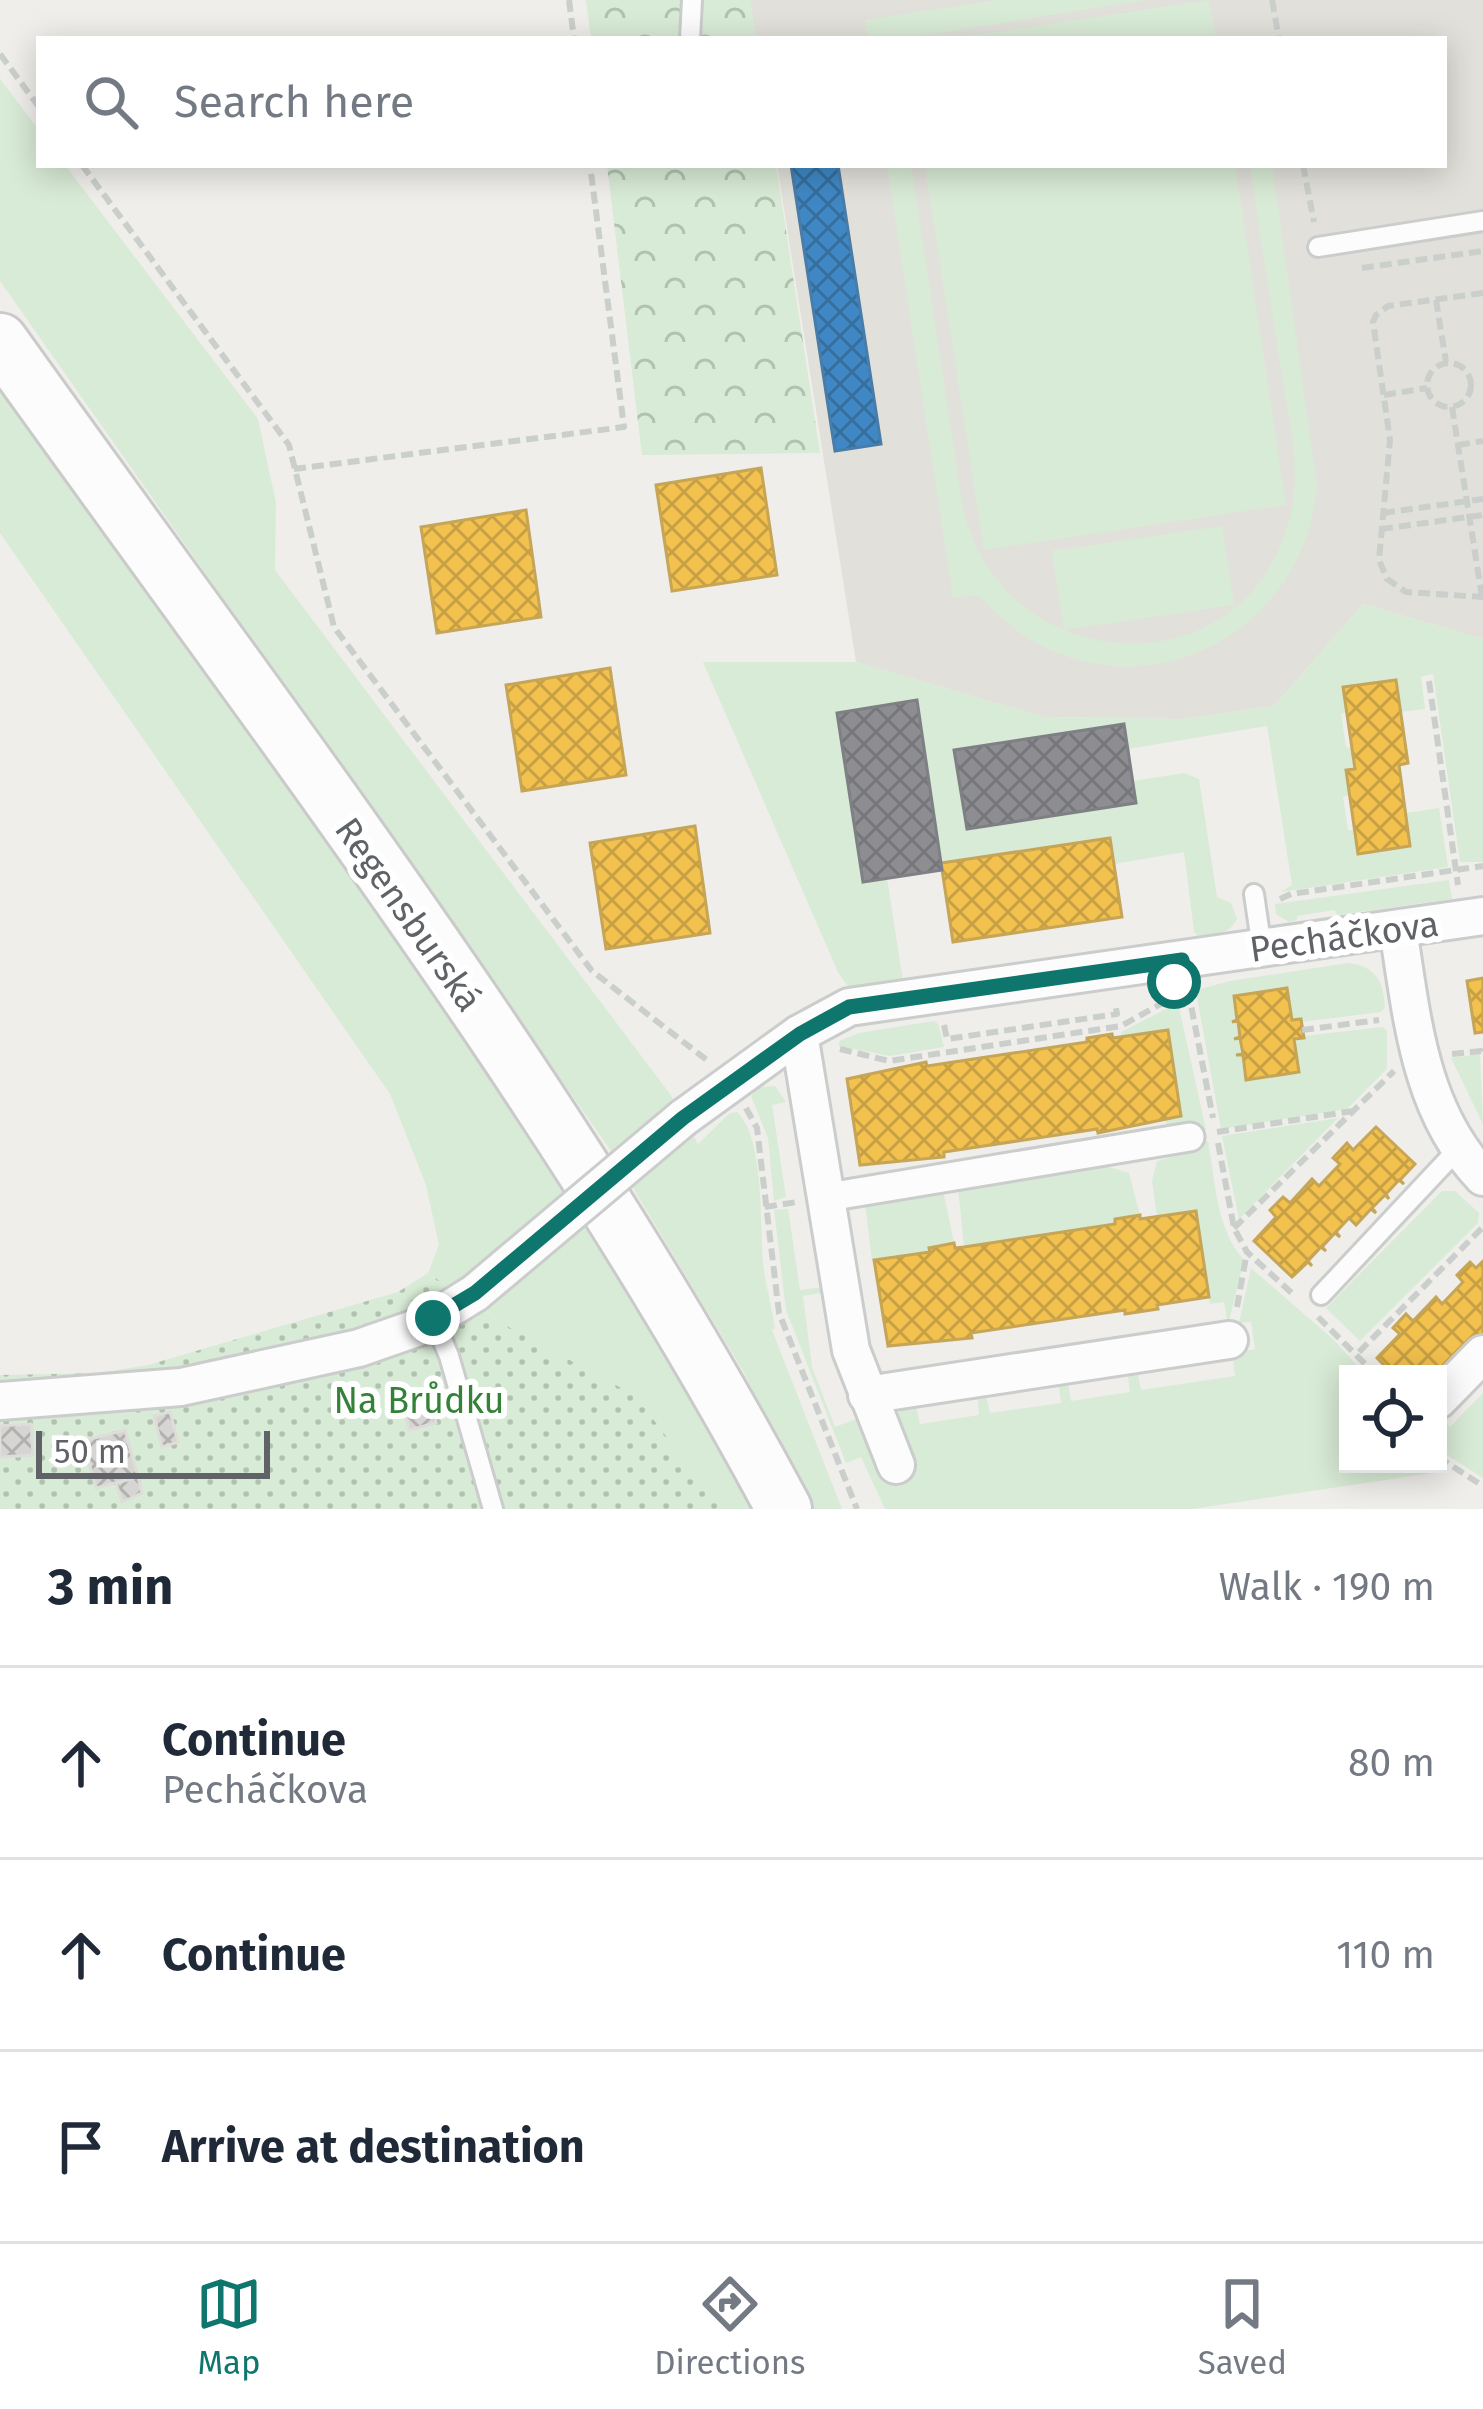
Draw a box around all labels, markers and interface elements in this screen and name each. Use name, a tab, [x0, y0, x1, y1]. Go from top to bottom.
search box	[36, 36, 1447, 168]
icon: search	[78, 69, 144, 135]
text: Search here	[174, 75, 414, 129]
street label: Regensburská	[325, 809, 491, 1020]
street label: Pecháčkova	[1247, 902, 1441, 972]
route start	[1147, 955, 1201, 1009]
route end	[406, 1291, 460, 1345]
map controls	[1339, 1365, 1447, 1473]
button: locate	[1339, 1365, 1447, 1473]
park label: Na Brůdku	[333, 1379, 505, 1423]
scale bar	[36, 1425, 270, 1478]
text: 50 m	[54, 1432, 126, 1472]
text: 3 min	[48, 1556, 174, 1618]
text: Walk · 190 m	[1219, 1564, 1435, 1610]
text: Continue	[162, 1713, 346, 1767]
icon: ahead	[48, 1730, 114, 1796]
text: 80 m	[1348, 1740, 1435, 1786]
text: Pecháčkova	[162, 1767, 368, 1813]
icon: ahead	[48, 1922, 114, 1988]
text: Continue	[162, 1928, 346, 1982]
text: 110 m	[1336, 1932, 1435, 1978]
icon: arrive	[48, 2114, 114, 2180]
text: Arrive at destination	[162, 2120, 585, 2174]
tab: Map	[196, 2271, 262, 2383]
tab: Directions	[654, 2271, 806, 2383]
tab: Saved	[1198, 2271, 1287, 2383]

